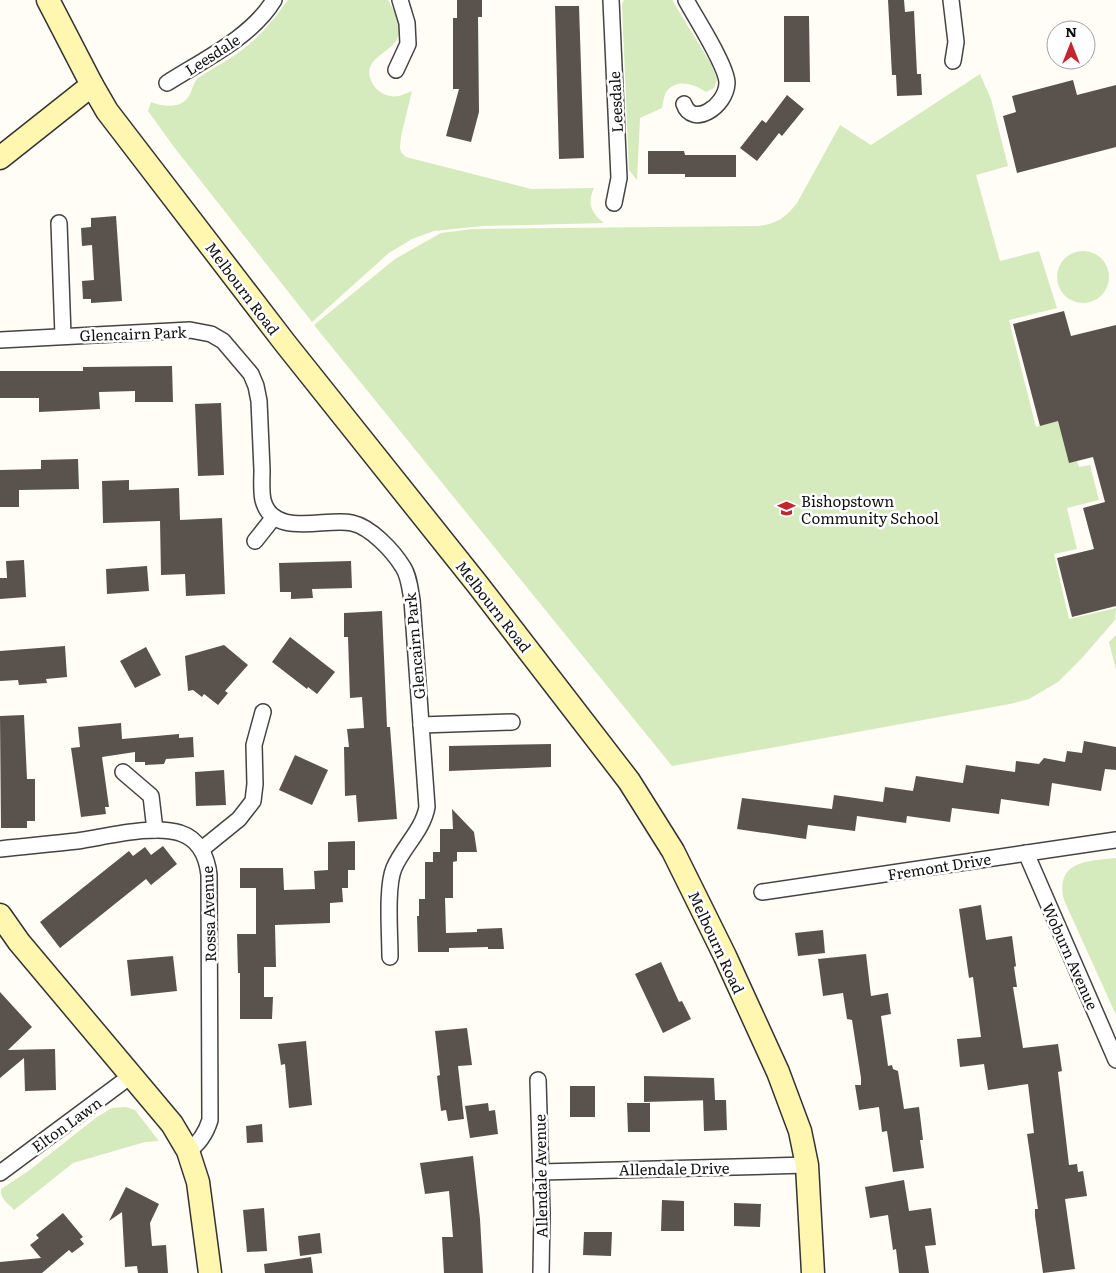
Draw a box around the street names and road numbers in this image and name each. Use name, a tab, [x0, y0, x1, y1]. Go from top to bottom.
street label: Leesdale	[180, 27, 244, 80]
street label: Leesdale	[602, 70, 628, 133]
street label: Melbourn Road	[200, 237, 286, 339]
street label: Glencairn Park	[79, 320, 188, 346]
street label: Melbourn Road	[451, 555, 537, 657]
street label: Glencairn Park	[398, 591, 430, 700]
street label: Fremont Drive	[886, 846, 993, 886]
street label: Rossa Avenue	[195, 865, 221, 963]
street label: Melbourn Road	[683, 887, 751, 997]
street label: Woburn Avenue	[1037, 899, 1105, 1013]
street label: Elton Lawn	[26, 1091, 106, 1157]
street label: Allendale Avenue	[527, 1114, 553, 1238]
street label: Allendale Drive	[618, 1156, 730, 1180]

